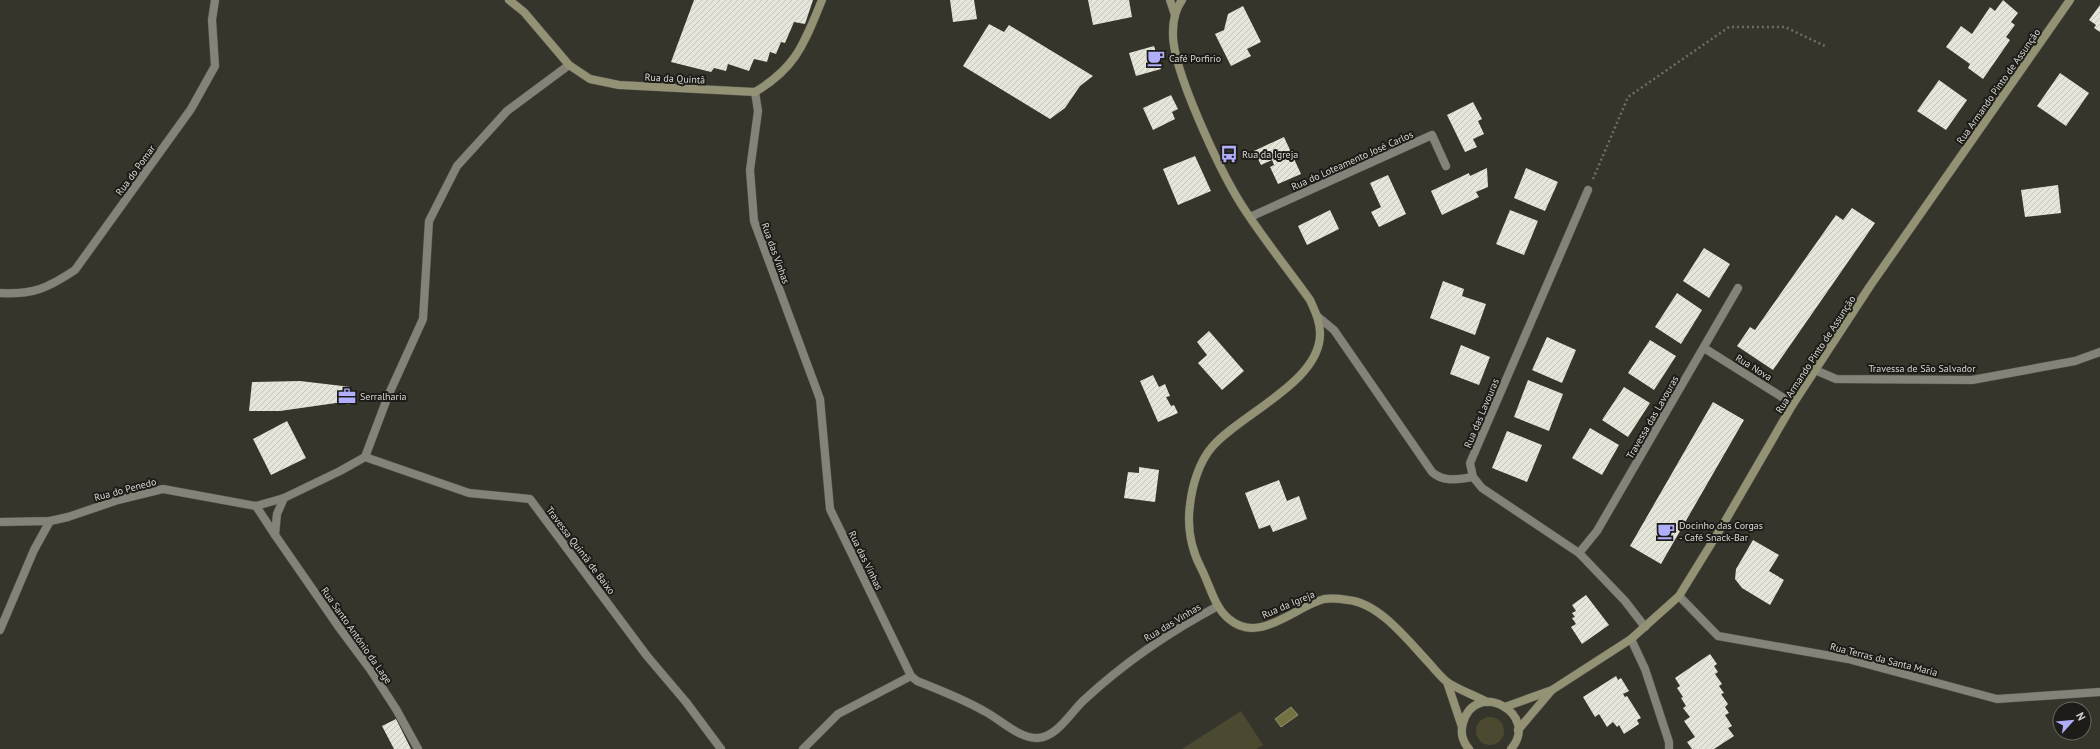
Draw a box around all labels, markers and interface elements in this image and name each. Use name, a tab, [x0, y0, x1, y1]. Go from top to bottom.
street label: Rua Armando Pinto de Assunção	[1954, 26, 2043, 146]
cafe icon: Café Porfirio	[1146, 48, 1166, 68]
place label: Café Porfirio	[1169, 52, 1221, 65]
street label: Rua da Quintã	[644, 70, 706, 87]
street label: Rua do Loteamento José Carlos	[1289, 128, 1415, 193]
street label: Rua do Pomar	[113, 142, 158, 198]
bus stop icon: Rua da Igreja	[1219, 144, 1239, 164]
place label: Rua da Igreja	[1242, 148, 1298, 161]
street label: Rua das Vinhas	[758, 221, 793, 286]
street label: Rua Armando Pinto de Assunção	[1772, 293, 1858, 416]
street label: Rua Nova	[1733, 351, 1774, 384]
street label: Travessa de São Salvador	[1868, 362, 1976, 375]
street label: Travessa das Lavouras	[1623, 373, 1682, 461]
street label: Rua das Lavouras	[1461, 377, 1502, 450]
office icon: Serralharia	[337, 386, 357, 406]
place label: Serralharia	[360, 390, 407, 403]
street label: Rua do Penedo	[93, 475, 158, 504]
street label: Travessa Quintã de Baixo	[543, 504, 618, 597]
place label: Docinho das Corgas - Café Snack-Bar	[1679, 519, 1763, 544]
cafe icon: Docinho das Corgas - Café Snack-Bar	[1656, 521, 1676, 541]
street label: Rua das Vinhas	[846, 528, 885, 592]
street label: Rua Santo António da Lage	[318, 584, 395, 686]
street label: Rua da Igreja	[1260, 587, 1317, 621]
street label: Rua das Vinhas	[1141, 600, 1203, 645]
street label: Rua Terras da Santa Maria	[1829, 640, 1939, 679]
north arrow	[2052, 701, 2092, 741]
text: N	[2073, 710, 2089, 723]

